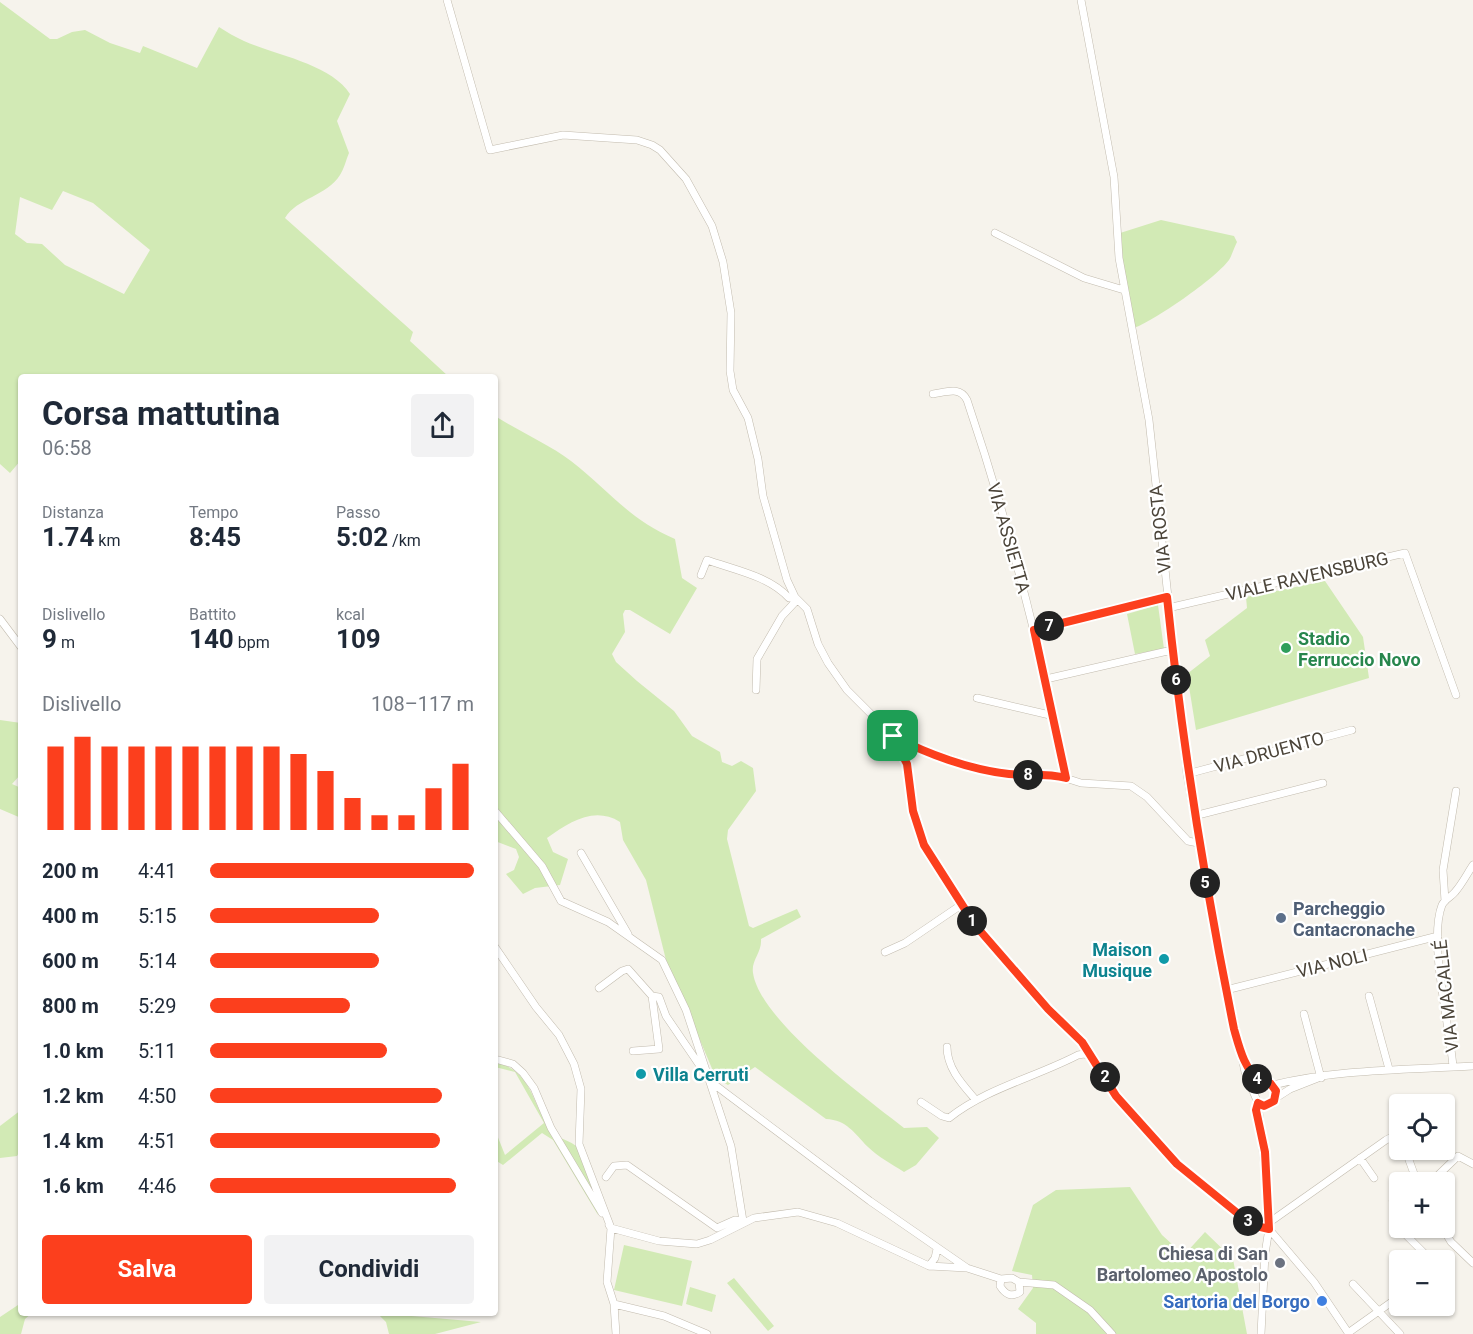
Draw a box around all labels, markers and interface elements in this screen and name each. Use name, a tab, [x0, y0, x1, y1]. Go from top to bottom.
text: Corsa mattutina	[42, 394, 280, 433]
button: share	[411, 394, 474, 457]
text: 06:58	[42, 436, 92, 460]
street label: VIA ASSIETTA	[983, 480, 1035, 596]
street label: VIA ROSTA	[1145, 484, 1175, 574]
text: Distanza	[42, 503, 104, 522]
text: Tempo	[189, 503, 238, 522]
text: Passo	[336, 503, 380, 522]
text: 1.74	[42, 522, 94, 552]
text: 8:45	[189, 522, 241, 552]
text: 5:02	[336, 522, 388, 552]
text: km	[94, 531, 120, 550]
text: /km	[388, 531, 421, 550]
street label: VIALE RAVENSBURG	[1224, 547, 1390, 605]
text: Dislivello	[42, 605, 105, 624]
text: Battito	[189, 605, 236, 624]
text: kcal	[336, 605, 365, 624]
pin: 7	[1034, 611, 1064, 641]
text: 7	[1044, 616, 1054, 635]
text: 9	[42, 624, 57, 654]
text: 140	[189, 624, 234, 654]
text: 109	[336, 624, 381, 654]
place label: Stadio Ferruccio Novo	[1298, 628, 1421, 670]
text: m	[57, 633, 75, 652]
text: bpm	[234, 633, 270, 652]
marker: Stadio Ferruccio Novo	[1279, 641, 1293, 655]
pin: 6	[1161, 665, 1191, 695]
text: 6	[1171, 670, 1181, 689]
text: Dislivello	[42, 692, 121, 716]
text: 108–117 m	[371, 692, 474, 716]
pin	[867, 710, 918, 761]
icon: arrive	[876, 719, 909, 752]
street label: VIA DRUENTO	[1212, 727, 1326, 777]
pin: 8	[1013, 760, 1043, 790]
text: 8	[1023, 765, 1033, 784]
text: 200 m	[42, 859, 99, 883]
text: 4:41	[138, 859, 177, 883]
pin: 5	[1190, 868, 1220, 898]
text: 5	[1200, 873, 1210, 892]
place label: Parcheggio Cantacronache	[1293, 898, 1415, 940]
text: 400 m	[42, 904, 99, 928]
text: 5:15	[138, 904, 177, 928]
pin: 1	[957, 906, 987, 936]
text: 1	[967, 911, 977, 930]
marker: Parcheggio Cantacronache	[1274, 911, 1288, 925]
place label: Maison Musique	[1082, 939, 1152, 981]
street label: VIA MACALLÉ	[1430, 939, 1462, 1053]
street label: VIA NOLI	[1294, 944, 1370, 982]
text: 600 m	[42, 949, 99, 973]
text: 5:14	[138, 949, 177, 973]
marker: Maison Musique	[1157, 952, 1171, 966]
text: 800 m	[42, 994, 99, 1018]
text: 5:29	[138, 994, 177, 1018]
text: 1.0 km	[42, 1039, 104, 1063]
text: 5:11	[138, 1039, 177, 1063]
pin: 2	[1090, 1062, 1120, 1092]
place label: Villa Cerruti	[653, 1064, 749, 1085]
pin: 4	[1242, 1064, 1272, 1094]
marker: Villa Cerruti	[634, 1067, 648, 1081]
text: 2	[1100, 1067, 1110, 1086]
text: 4	[1252, 1069, 1262, 1088]
text: 1.2 km	[42, 1084, 104, 1108]
text: 4:50	[138, 1084, 177, 1108]
map controls	[1389, 1094, 1455, 1316]
button: locate	[1389, 1094, 1455, 1160]
text: 1.4 km	[42, 1129, 104, 1153]
text: 4:51	[138, 1129, 177, 1153]
button: +	[1389, 1172, 1455, 1238]
text: 1.6 km	[42, 1174, 104, 1198]
text: 4:46	[138, 1174, 177, 1198]
pin: 3	[1233, 1206, 1263, 1236]
text: 3	[1243, 1211, 1253, 1230]
button: Salva	[42, 1235, 252, 1304]
button: Condividi	[264, 1235, 474, 1304]
place label: Chiesa di San Bartolomeo Apostolo	[1097, 1243, 1268, 1285]
button: −	[1389, 1250, 1455, 1316]
marker: Chiesa di San Bartolomeo Apostolo	[1273, 1256, 1287, 1270]
place label: Sartoria del Borgo	[1163, 1291, 1310, 1312]
marker: Sartoria del Borgo	[1315, 1294, 1329, 1308]

